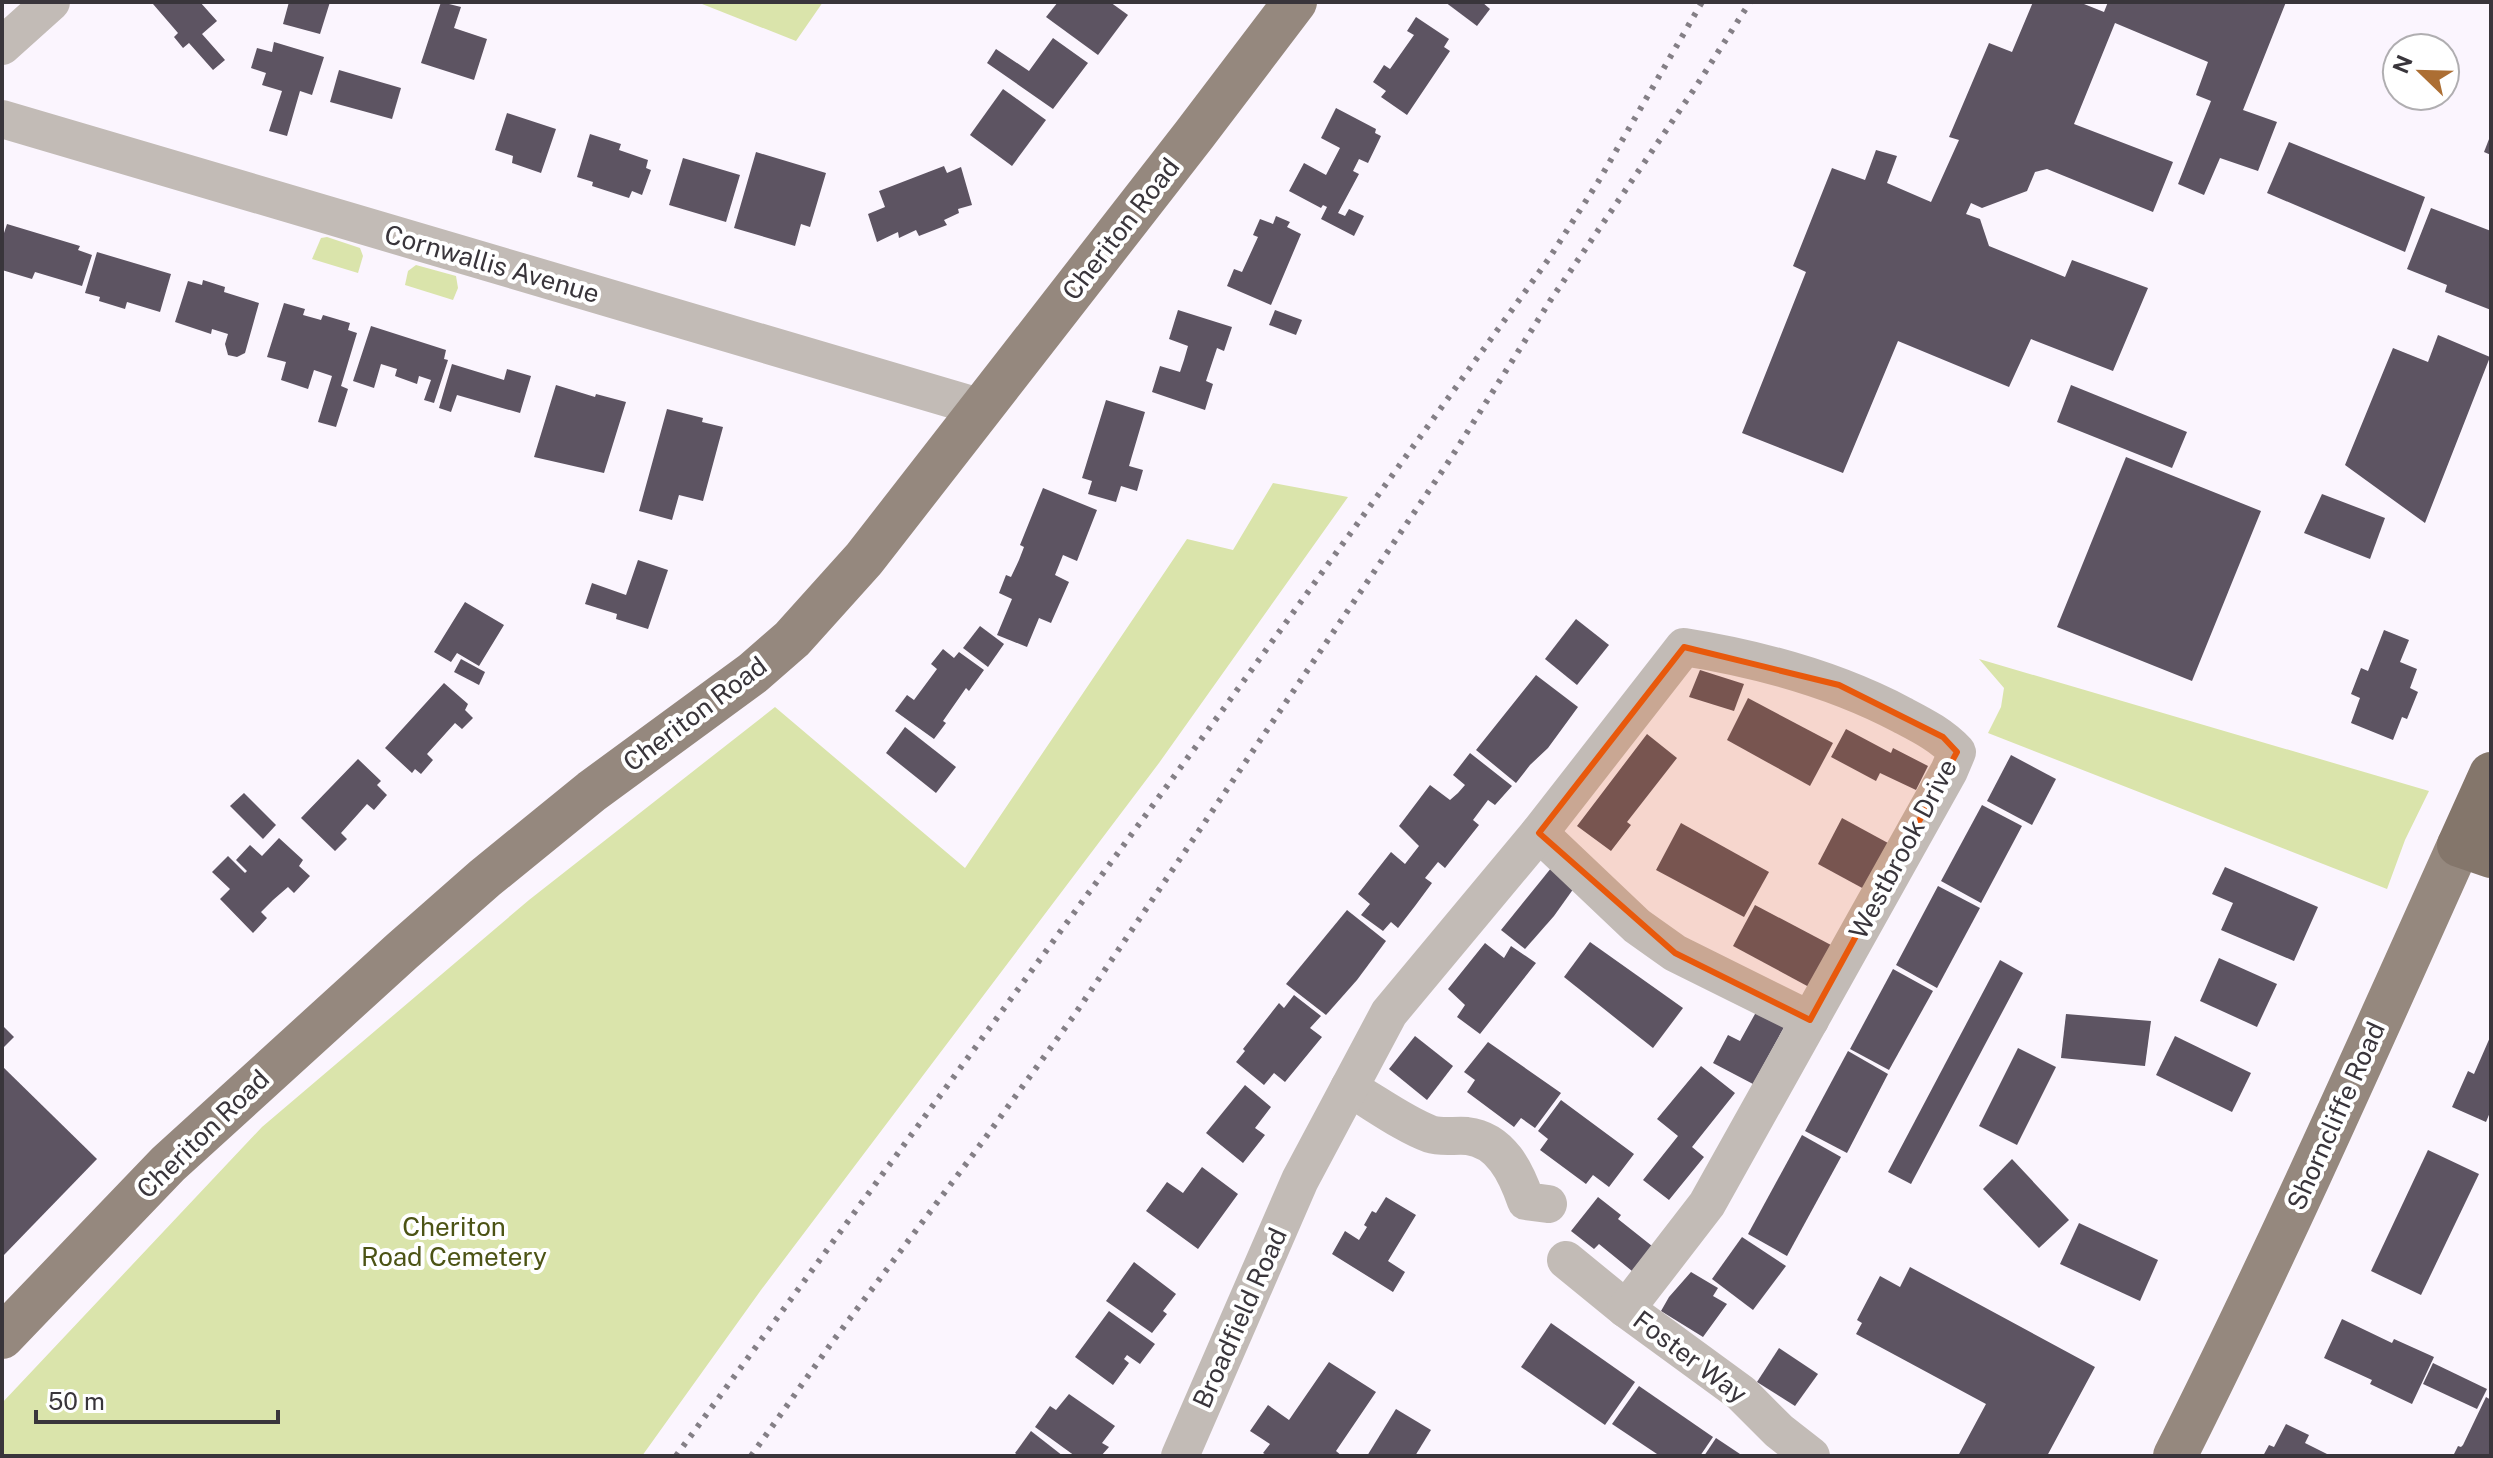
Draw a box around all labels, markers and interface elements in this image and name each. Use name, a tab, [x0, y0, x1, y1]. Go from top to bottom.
north arrow	[2381, 32, 2461, 112]
text: N	[2387, 51, 2418, 77]
street label: Cheriton Road	[1056, 152, 1186, 306]
street label: Cornwallis Avenue	[381, 218, 603, 309]
street label: Cheriton Road	[617, 650, 773, 778]
street label: Westbrook Drive	[1842, 754, 1963, 944]
street label: Shorncliffe Road	[2280, 1017, 2391, 1215]
street label: Cheriton Road	[130, 1063, 275, 1204]
park label: Cheriton Road Cemetery	[361, 1211, 547, 1272]
street label: Broadfield Road	[1186, 1223, 1293, 1413]
street label: Foster Way	[1627, 1304, 1753, 1409]
scale bar	[36, 1374, 278, 1424]
text: 50 m	[48, 1387, 105, 1415]

